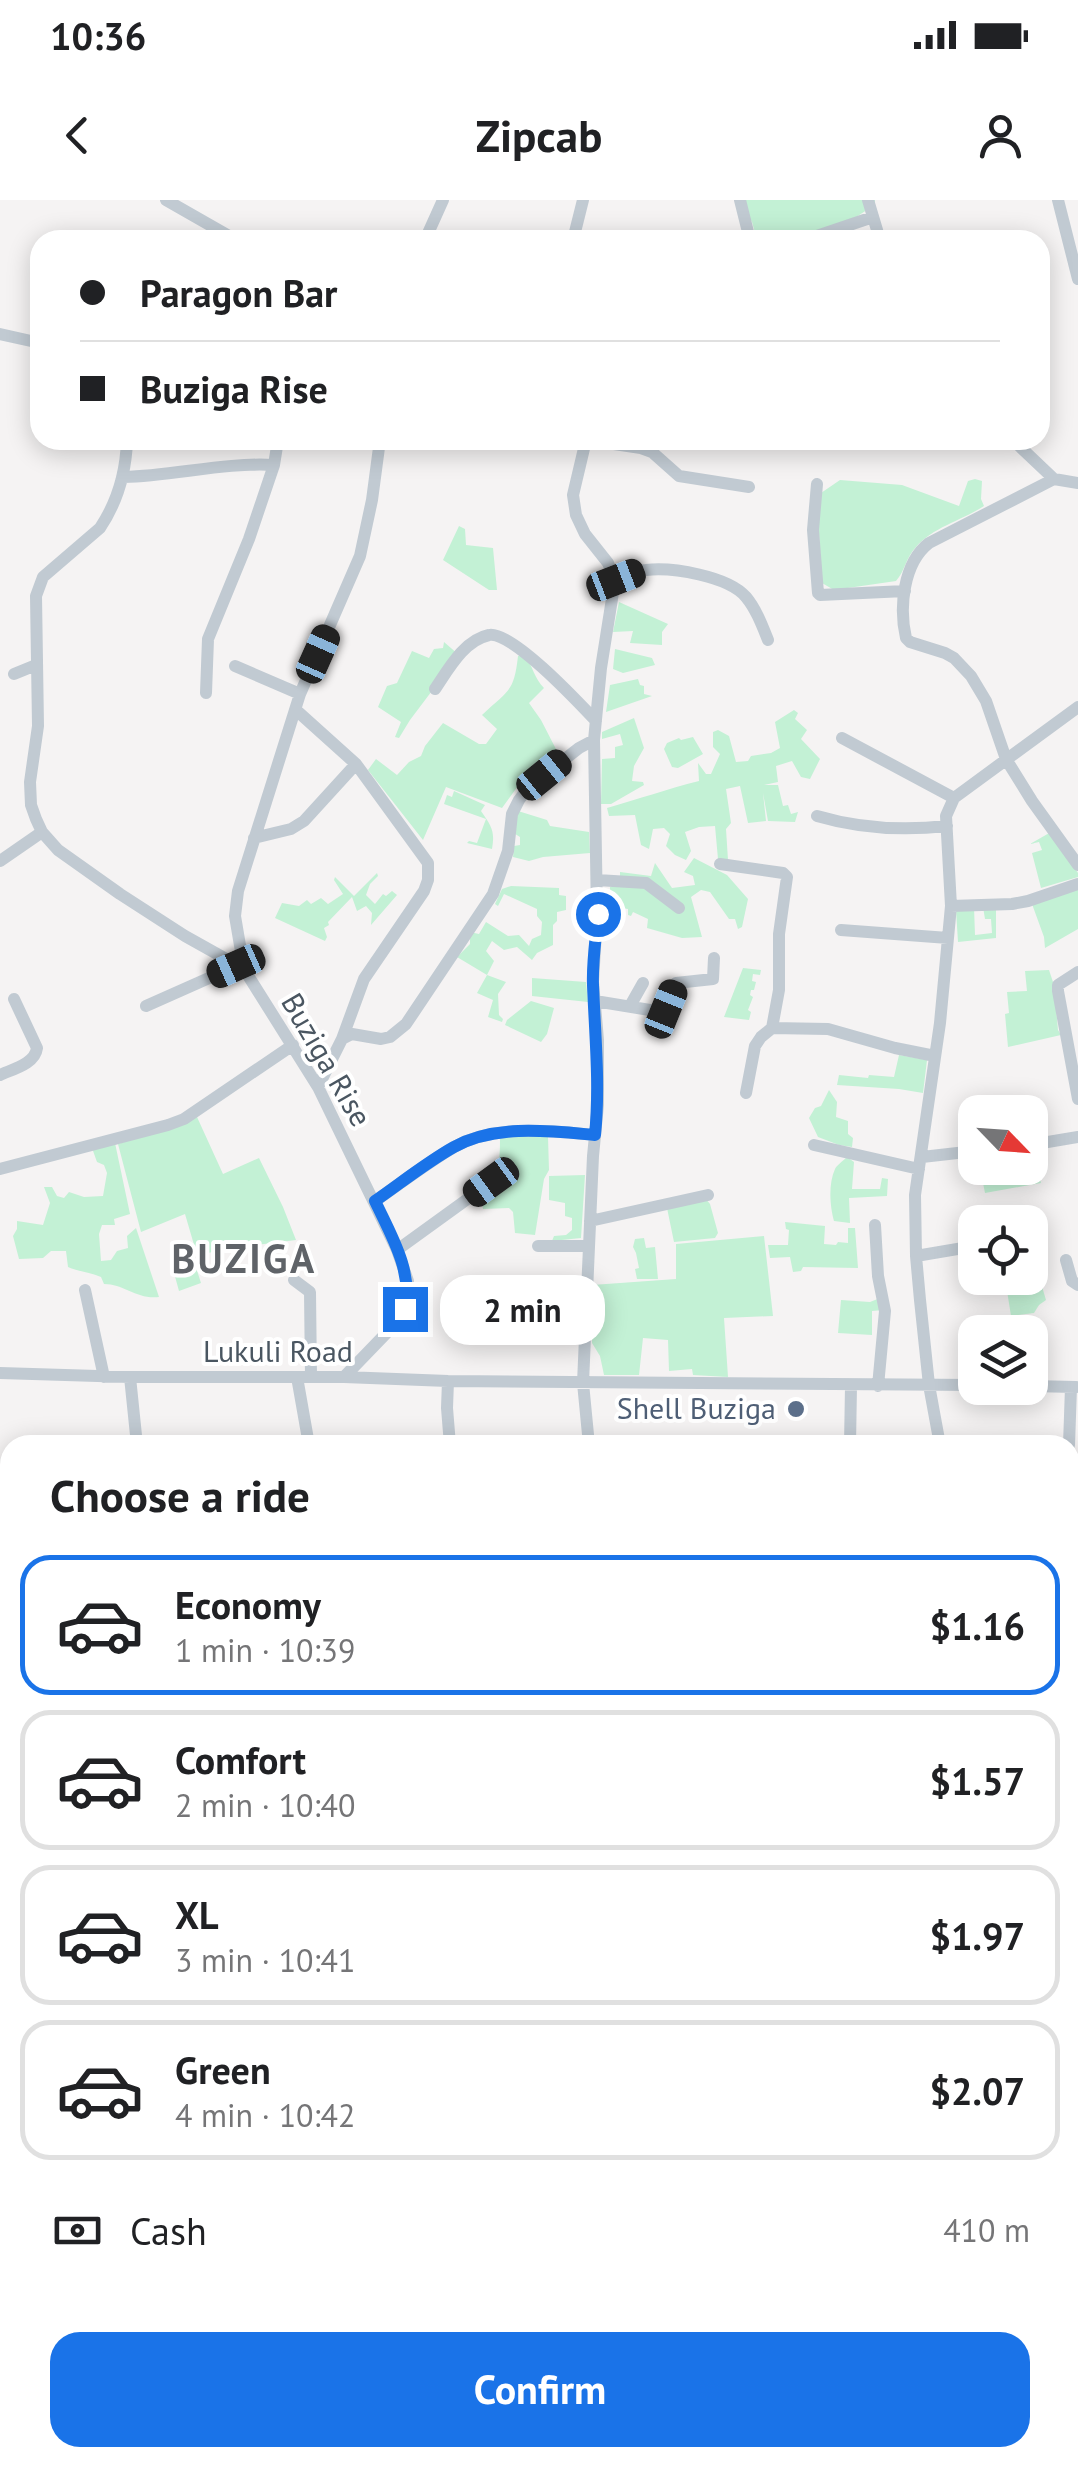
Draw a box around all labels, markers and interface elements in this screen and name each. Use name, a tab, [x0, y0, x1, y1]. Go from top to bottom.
text: 10:36	[50, 11, 146, 60]
text: Zipcab	[476, 106, 602, 164]
icon: back	[50, 108, 105, 163]
icon: person	[973, 108, 1028, 163]
text: Paragon Bar	[140, 268, 337, 317]
text: Buziga Rise	[140, 364, 328, 413]
car	[583, 555, 649, 605]
car	[292, 620, 344, 688]
car	[511, 744, 577, 806]
route start	[576, 892, 621, 937]
car	[202, 940, 270, 992]
car	[641, 976, 691, 1042]
street label: Buziga Rise	[273, 985, 381, 1133]
north arrow	[958, 1095, 1048, 1185]
map controls	[958, 1095, 1048, 1405]
car	[458, 1152, 524, 1212]
button: locate	[958, 1205, 1048, 1295]
district label: BUZIGA	[171, 1232, 317, 1284]
callout: 2 min	[440, 1274, 605, 1344]
route end	[383, 1287, 428, 1332]
text: 2 min	[483, 1289, 562, 1331]
button: layers	[958, 1315, 1048, 1405]
street label: Lukuli Road	[203, 1331, 353, 1370]
place label: Shell Buziga	[617, 1388, 776, 1427]
marker: Shell Buziga	[785, 1398, 807, 1420]
text: Choose a ride	[50, 1466, 310, 1524]
icon: car	[55, 1580, 145, 1670]
text: Economy	[175, 1580, 321, 1629]
text: $1.16	[929, 1601, 1025, 1650]
text: 1 min · 10:39	[175, 1629, 355, 1671]
icon: car	[55, 1735, 145, 1825]
text: Comfort	[175, 1735, 306, 1784]
text: $1.57	[929, 1756, 1025, 1805]
text: 2 min · 10:40	[175, 1784, 355, 1826]
icon: car	[55, 1890, 145, 1980]
text: XL	[175, 1890, 219, 1939]
text: $1.97	[929, 1911, 1025, 1960]
text: 3 min · 10:41	[175, 1939, 355, 1981]
icon: car	[55, 2045, 145, 2135]
text: Green	[175, 2045, 271, 2094]
text: $2.07	[929, 2066, 1025, 2115]
text: 4 min · 10:42	[175, 2094, 355, 2136]
icon: cash	[50, 2203, 105, 2258]
text: Cash	[130, 2206, 207, 2255]
text: 410 m	[943, 2209, 1030, 2251]
button: Confirm	[50, 2332, 1030, 2447]

